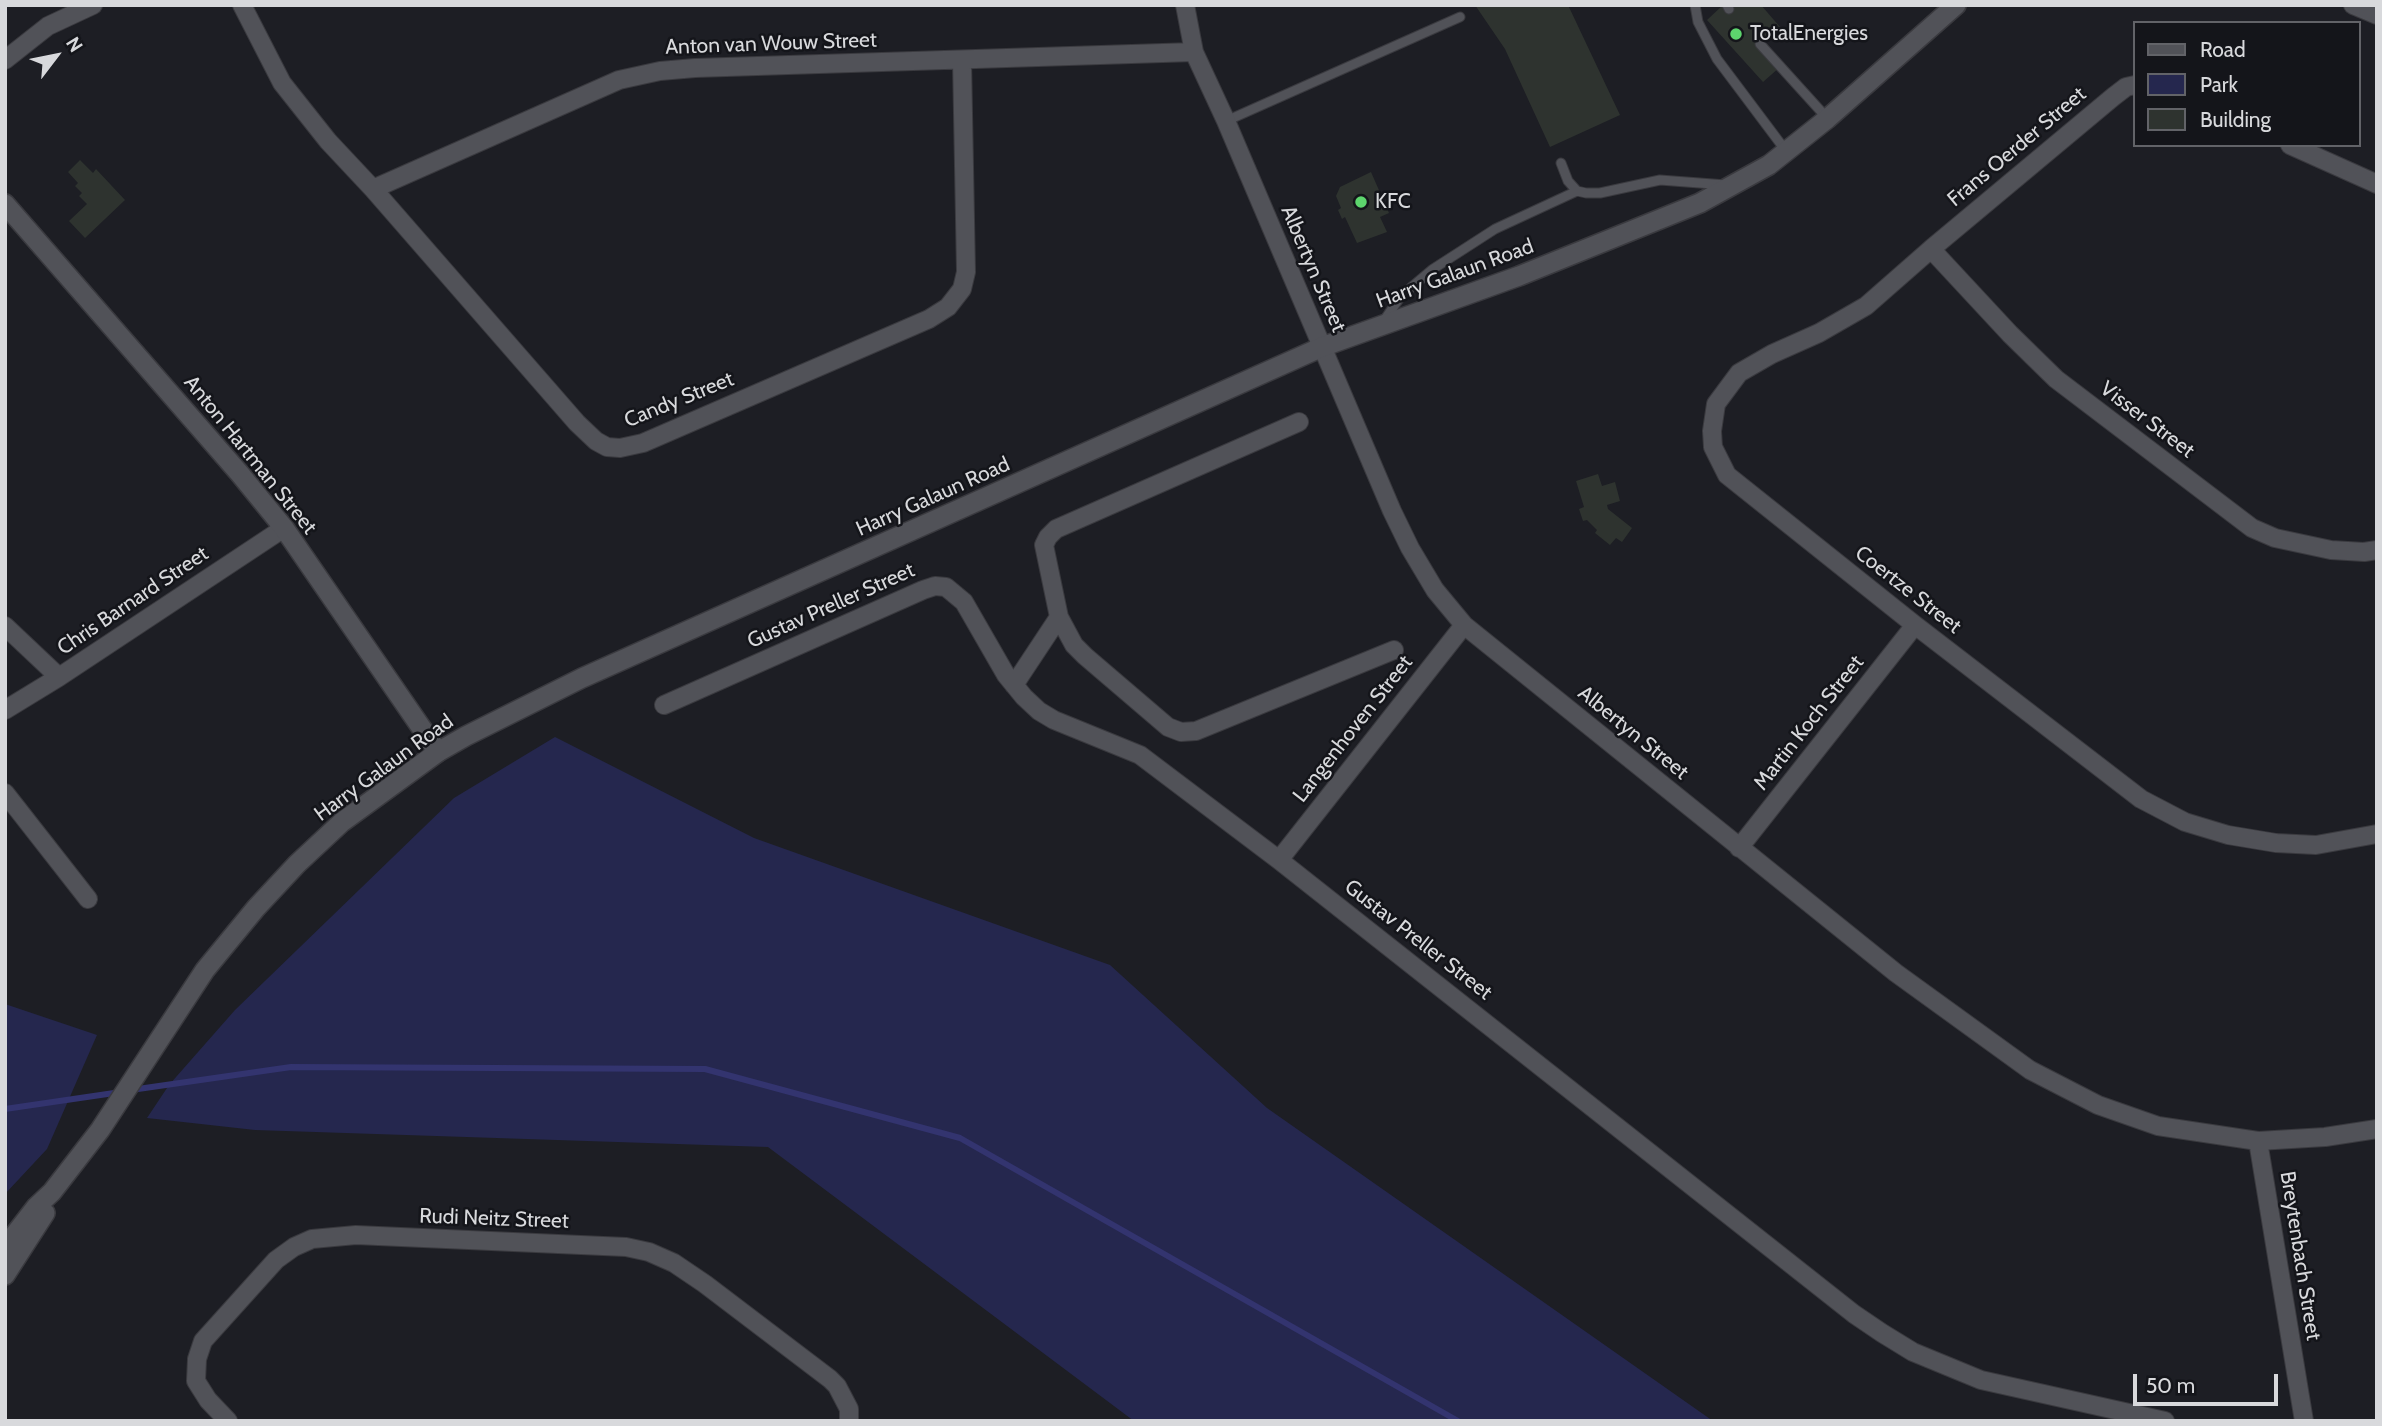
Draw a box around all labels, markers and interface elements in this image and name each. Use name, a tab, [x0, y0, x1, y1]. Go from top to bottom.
north arrow	[21, 21, 91, 91]
place label: TotalEnergies	[1750, 21, 1868, 47]
legend	[2134, 21, 2361, 147]
marker: TotalEnergies	[1728, 26, 1744, 42]
street label: Anton van Wouw Street	[665, 28, 877, 60]
text: N	[61, 33, 88, 56]
text: Road	[2200, 37, 2246, 62]
text: Park	[2200, 72, 2238, 97]
street label: Frans Oerder Street	[1943, 82, 2091, 212]
text: Building	[2200, 107, 2271, 132]
place label: KFC	[1375, 189, 1411, 215]
marker: KFC	[1353, 194, 1369, 210]
street label: Albertyn Street	[1275, 202, 1351, 336]
street label: Harry Galaun Road	[1373, 234, 1537, 314]
street label: Candy Street	[621, 367, 737, 433]
street label: Anton Hartman Street	[178, 371, 322, 539]
street label: Visser Street	[2095, 376, 2199, 464]
street label: Harry Galaun Road	[852, 452, 1014, 542]
street label: Chris Barnard Street	[53, 541, 213, 661]
street label: Coertze Street	[1850, 541, 1966, 639]
street label: Gustav Preller Street	[743, 558, 919, 654]
street label: Langenhoven Street	[1288, 651, 1418, 807]
street label: Martin Koch Street	[1749, 651, 1869, 795]
street label: Albertyn Street	[1573, 681, 1693, 785]
street label: Harry Galaun Road	[310, 709, 458, 827]
street label: Gustav Preller Street	[1339, 875, 1497, 1005]
street label: Breytenbach Street	[2274, 1170, 2326, 1342]
street label: Rudi Neitz Street	[419, 1204, 569, 1234]
scale bar	[2137, 1360, 2282, 1404]
text: 50 m	[2146, 1373, 2195, 1398]

